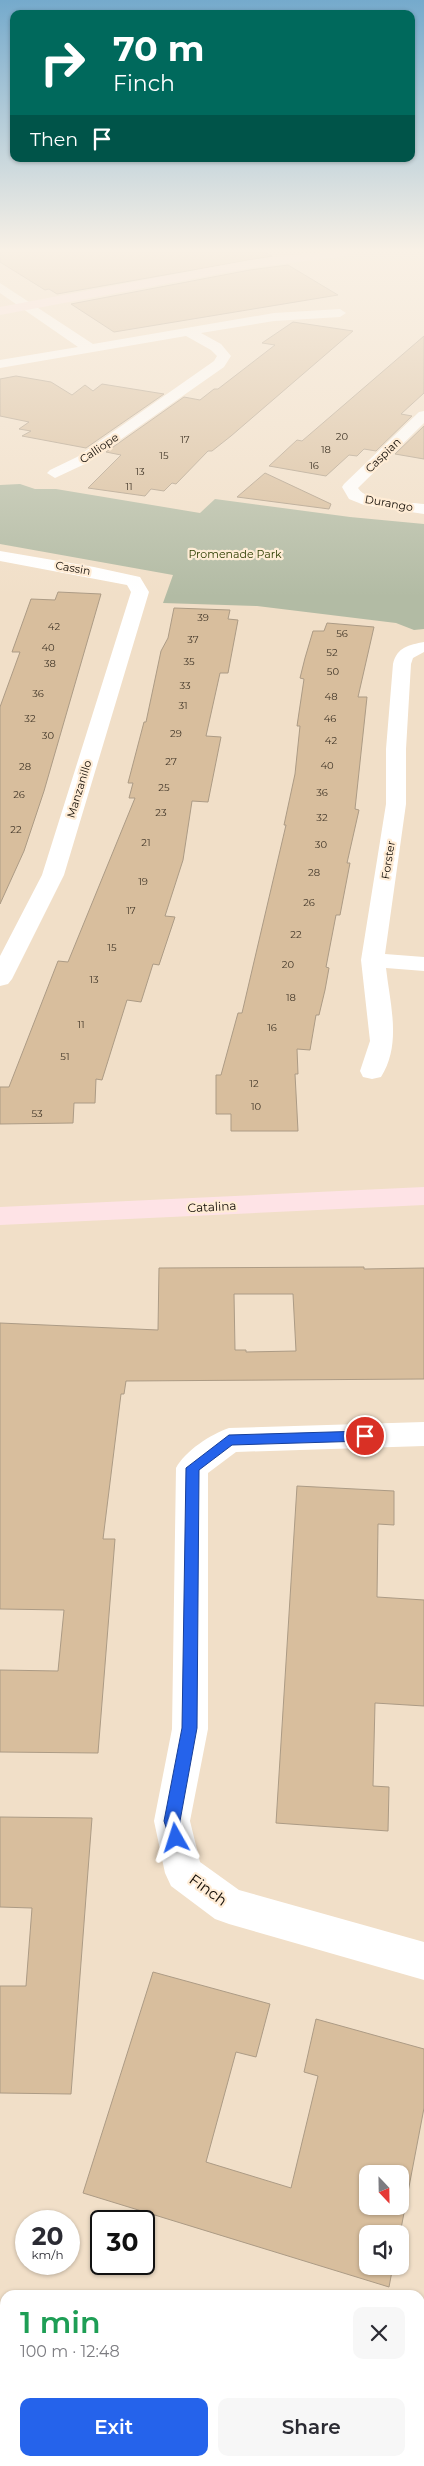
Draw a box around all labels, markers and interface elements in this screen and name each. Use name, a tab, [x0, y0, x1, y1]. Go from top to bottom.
text: 70 m	[113, 27, 204, 70]
icon: right	[30, 30, 95, 95]
text: Finch	[113, 70, 175, 97]
icon: arrive	[88, 125, 116, 153]
text: Then	[30, 128, 78, 151]
street label: Calliope	[77, 430, 121, 466]
house number: 20	[336, 430, 349, 443]
house number: 17	[180, 433, 190, 446]
street label: Caspian	[362, 435, 404, 475]
house number: 18	[321, 443, 331, 456]
house number: 15	[159, 449, 169, 462]
house number: 16	[309, 459, 319, 472]
house number: 13	[135, 465, 145, 478]
house number: 11	[125, 480, 133, 493]
street label: Durango	[364, 492, 414, 514]
park label: Promenade Park	[188, 547, 282, 561]
street label: Cassin	[54, 558, 92, 578]
house number: 39	[197, 611, 209, 624]
house number: 42	[48, 620, 60, 633]
house number: 56	[336, 627, 348, 640]
house number: 37	[187, 633, 199, 646]
house number: 40	[41, 641, 55, 654]
house number: 52	[326, 646, 338, 659]
house number: 35	[183, 655, 195, 668]
house number: 38	[44, 657, 56, 670]
house number: 50	[327, 665, 340, 678]
house number: 33	[179, 679, 191, 692]
house number: 36	[32, 687, 44, 700]
house number: 48	[324, 690, 338, 703]
house number: 31	[178, 699, 188, 712]
house number: 32	[24, 712, 36, 725]
house number: 46	[324, 712, 336, 725]
house number: 29	[170, 727, 182, 740]
house number: 30	[42, 729, 55, 742]
house number: 42	[325, 734, 337, 747]
house number: 27	[165, 755, 177, 768]
street label: Manzanillo	[64, 758, 94, 820]
house number: 40	[320, 759, 334, 772]
house number: 28	[19, 760, 31, 773]
house number: 25	[158, 781, 170, 794]
house number: 36	[316, 786, 328, 799]
house number: 26	[13, 788, 25, 801]
house number: 23	[155, 806, 167, 819]
house number: 32	[316, 811, 328, 824]
house number: 22	[10, 823, 22, 836]
house number: 21	[141, 836, 151, 849]
house number: 30	[315, 838, 328, 851]
street label: Forster	[378, 840, 398, 880]
house number: 28	[308, 866, 320, 879]
house number: 19	[138, 875, 148, 888]
house number: 26	[303, 896, 315, 909]
house number: 17	[126, 904, 136, 917]
house number: 22	[290, 928, 302, 941]
house number: 15	[107, 941, 117, 954]
house number: 20	[282, 958, 295, 971]
house number: 13	[89, 973, 99, 986]
house number: 18	[286, 991, 296, 1004]
house number: 11	[77, 1018, 85, 1031]
house number: 16	[267, 1021, 277, 1034]
house number: 51	[60, 1050, 70, 1063]
house number: 12	[249, 1077, 259, 1090]
house number: 10	[251, 1100, 261, 1113]
house number: 53	[31, 1107, 43, 1120]
street label: Catalina	[187, 1198, 237, 1215]
pin	[344, 1415, 386, 1457]
icon: arrive	[351, 1422, 379, 1450]
position arrow	[149, 1811, 201, 1863]
street label: Finch	[186, 1870, 231, 1910]
north arrow	[359, 2165, 409, 2215]
map controls	[359, 2165, 409, 2275]
speed limit sign: 30	[90, 2210, 155, 2275]
text: 20	[32, 2221, 63, 2251]
button: sound	[359, 2225, 409, 2275]
text: km/h	[31, 2247, 64, 2262]
text: 1 min	[20, 2304, 101, 2341]
button: close	[353, 2307, 405, 2359]
text: 100 m · 12:48	[20, 2342, 120, 2361]
button: Exit	[20, 2398, 208, 2456]
button: Share	[218, 2398, 405, 2456]

